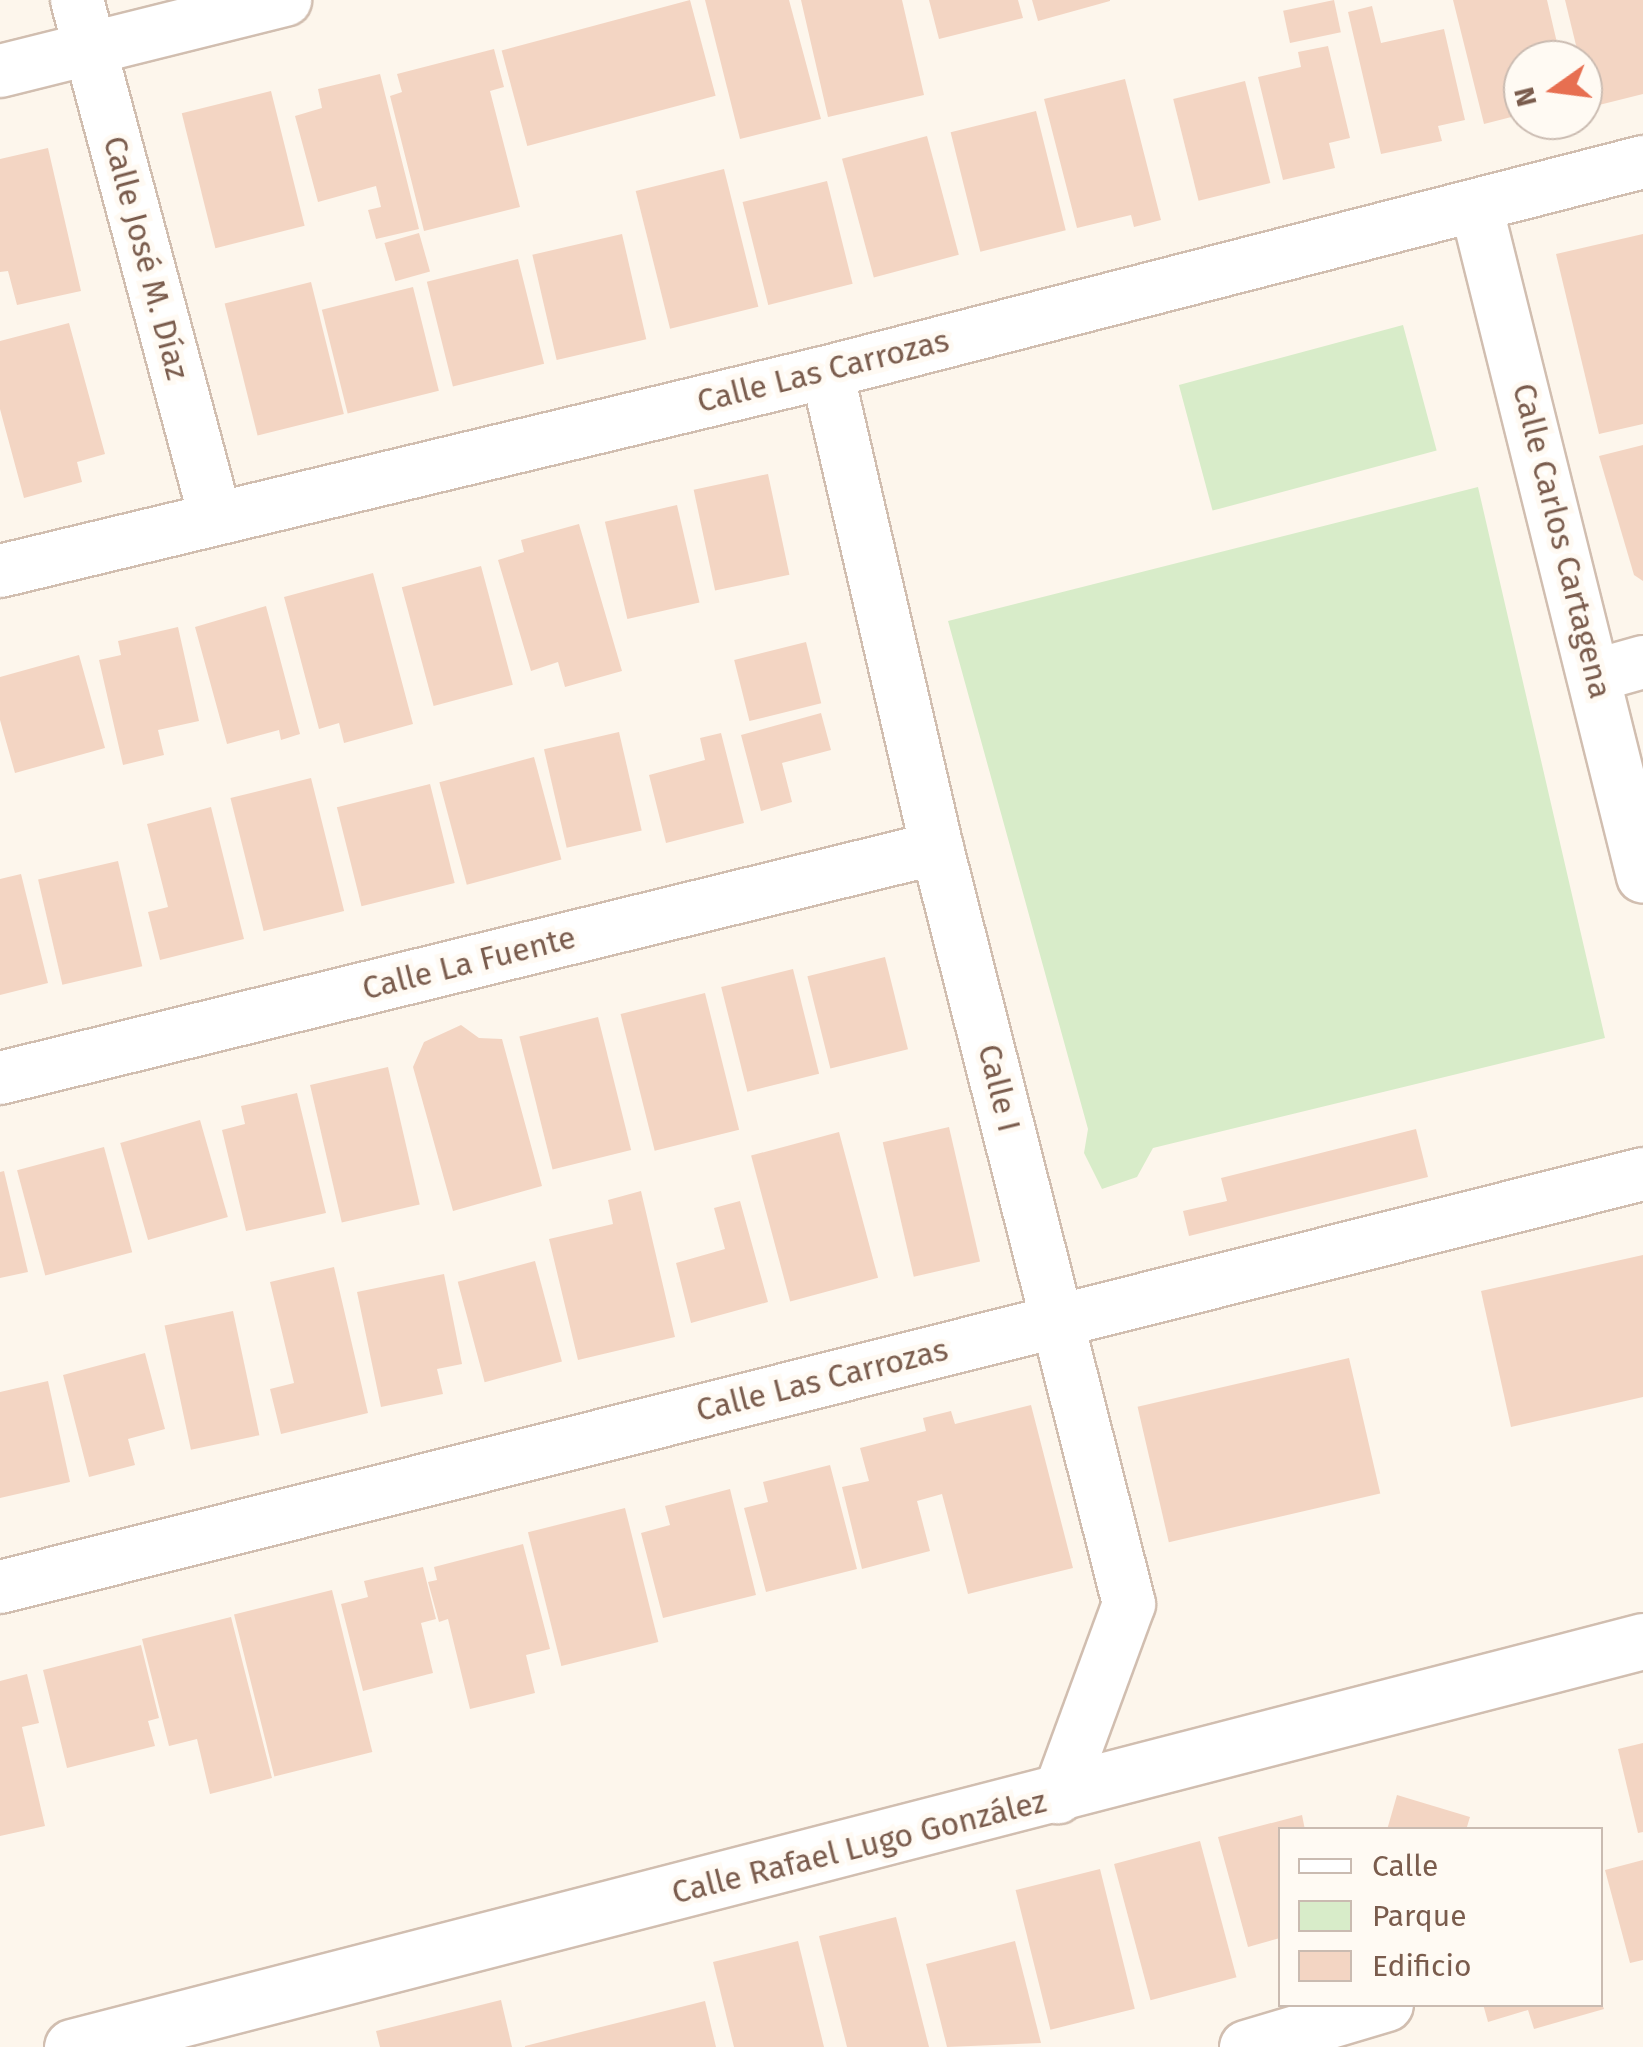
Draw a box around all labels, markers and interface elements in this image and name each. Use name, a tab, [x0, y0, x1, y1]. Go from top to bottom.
north arrow	[1503, 40, 1603, 140]
text: N	[1507, 84, 1544, 110]
street label: Calle José M. Díaz	[95, 132, 197, 384]
street label: Calle Las Carrozas	[693, 321, 953, 421]
street label: Calle Carlos Cartagena	[1504, 379, 1620, 703]
street label: Calle La Fuente	[358, 918, 580, 1008]
street label: Calle I	[970, 1040, 1028, 1136]
street label: Calle Las Carrozas	[692, 1330, 952, 1430]
street label: Calle Rafael Lugo González	[668, 1782, 1050, 1912]
legend	[1278, 1827, 1603, 2007]
text: Calle	[1372, 1848, 1438, 1884]
text: Parque	[1372, 1898, 1467, 1934]
text: Edificio	[1372, 1948, 1471, 1984]

